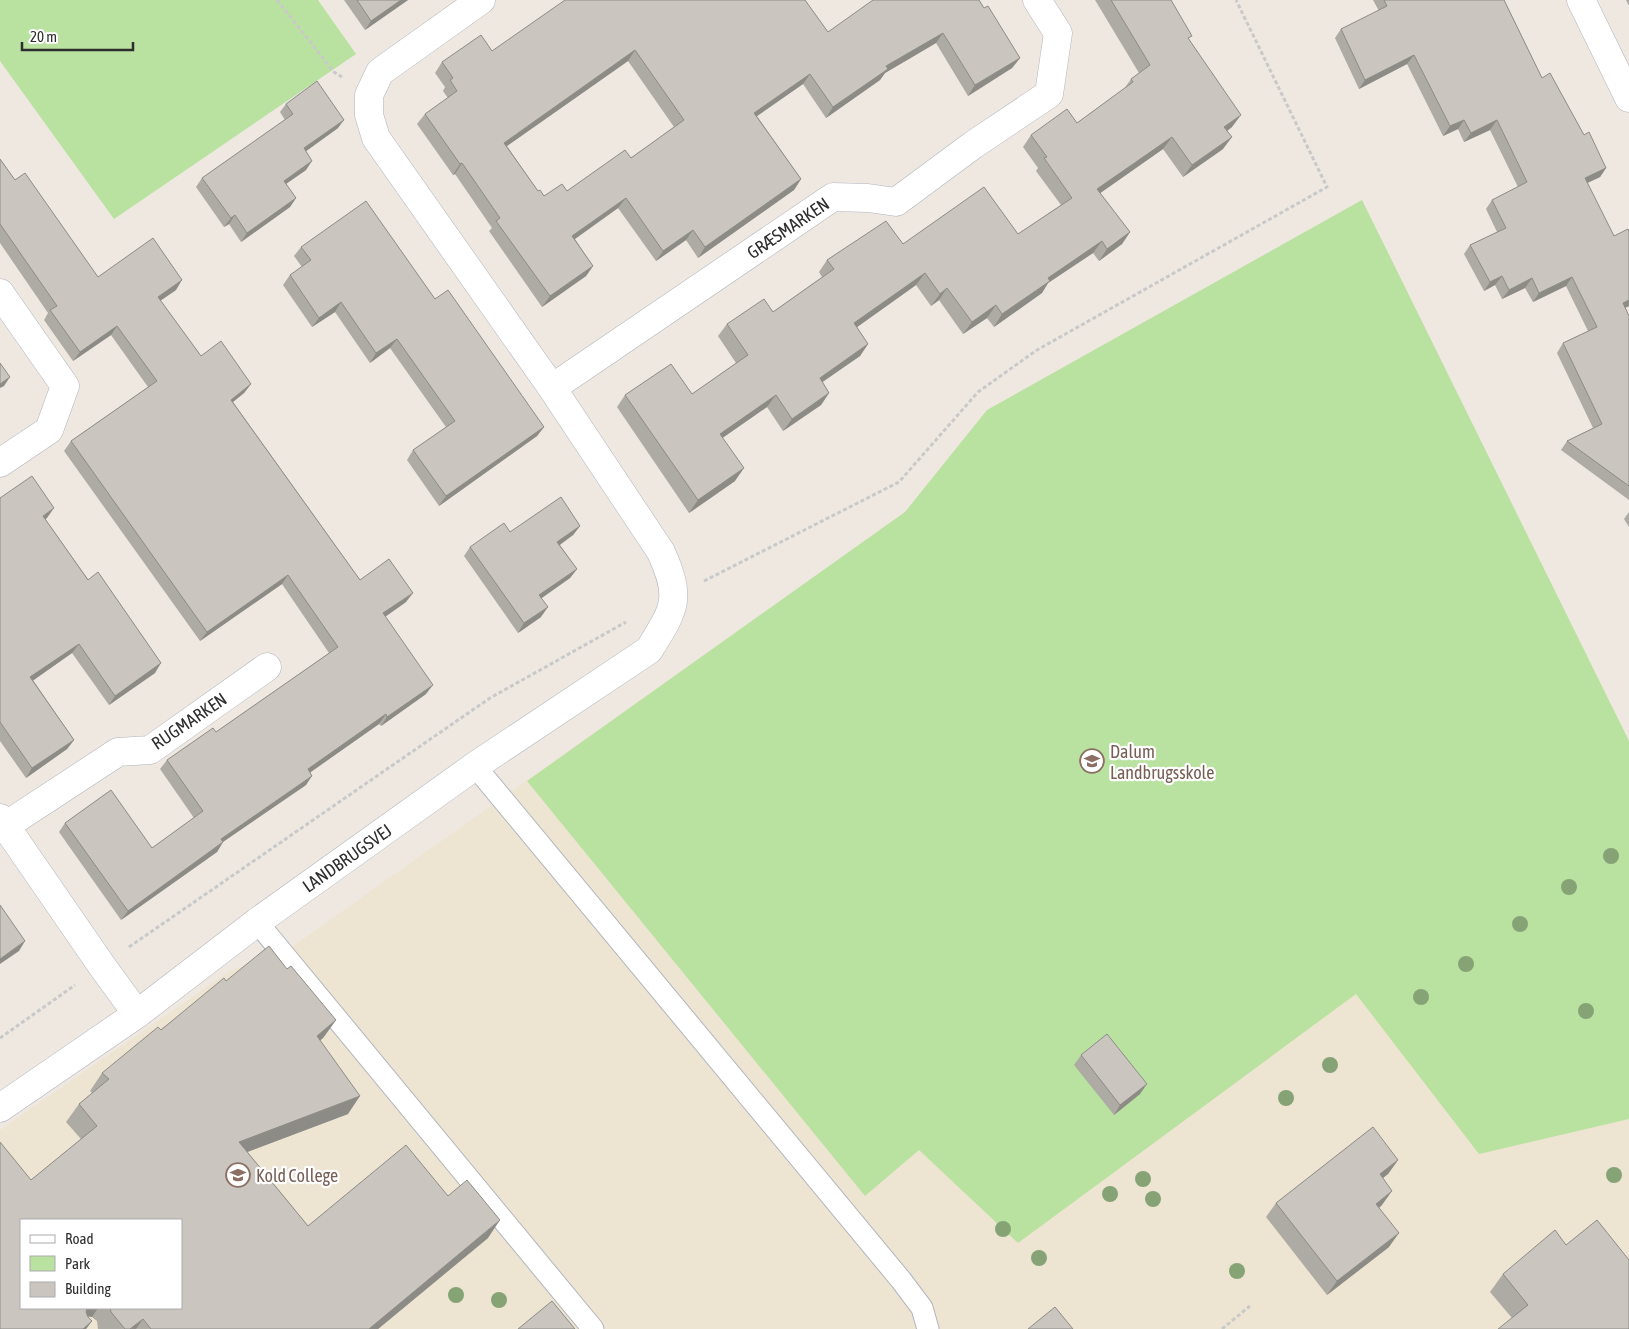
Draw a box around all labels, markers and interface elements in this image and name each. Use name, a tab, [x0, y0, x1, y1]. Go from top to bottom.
scale bar	[22, 20, 134, 52]
text: 20 m	[30, 28, 57, 45]
street label: GRÆSMARKEN	[743, 193, 833, 263]
street label: RUGMARKEN	[147, 688, 231, 754]
place label: Dalum Landbrugsskole	[1110, 741, 1214, 783]
school or university icon: Dalum Landbrugsskole	[1079, 748, 1105, 774]
street label: LANDBRUGSVEJ	[298, 820, 396, 896]
school or university icon: Kold College	[225, 1162, 251, 1188]
place label: Kold College	[256, 1165, 338, 1186]
legend	[20, 1219, 182, 1309]
text: Road	[65, 1230, 94, 1247]
text: Park	[65, 1255, 90, 1272]
text: Building	[65, 1280, 111, 1297]

